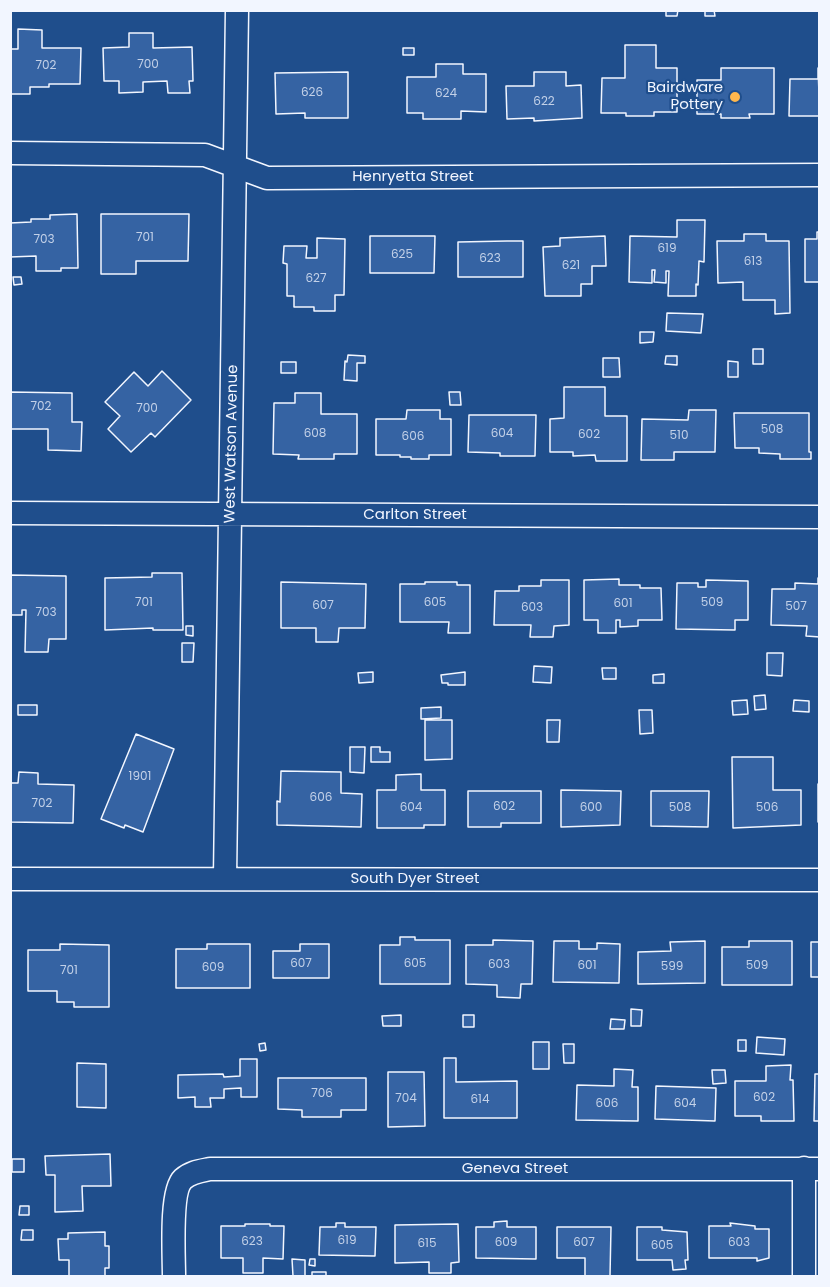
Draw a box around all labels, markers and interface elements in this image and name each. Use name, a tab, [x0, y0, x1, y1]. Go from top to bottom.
house number: 700	[137, 58, 159, 72]
house number: 702	[36, 59, 56, 73]
place label: Bairdware Pottery	[647, 79, 723, 114]
house number: 626	[301, 86, 323, 100]
house number: 624	[435, 87, 457, 101]
marker: Bairdware Pottery	[728, 90, 742, 104]
house number: 622	[533, 95, 555, 109]
street label: Henryetta Street	[352, 168, 474, 186]
house number: 701	[136, 231, 154, 245]
house number: 703	[33, 233, 55, 247]
house number: 619	[657, 242, 677, 256]
house number: 625	[391, 248, 413, 262]
house number: 623	[479, 252, 501, 266]
house number: 613	[744, 255, 762, 269]
house number: 621	[562, 259, 580, 273]
house number: 627	[305, 272, 327, 286]
street label: West Watson Avenue	[222, 364, 242, 524]
house number: 702	[31, 400, 51, 414]
house number: 700	[136, 402, 158, 416]
house number: 508	[761, 423, 783, 437]
house number: 608	[304, 427, 326, 441]
house number: 604	[491, 427, 513, 441]
house number: 602	[578, 428, 600, 442]
house number: 510	[670, 429, 688, 443]
house number: 606	[402, 430, 424, 444]
street label: Carlton Street	[363, 506, 467, 524]
house number: 701	[135, 596, 153, 610]
house number: 605	[424, 596, 446, 610]
house number: 509	[701, 596, 723, 610]
house number: 601	[614, 597, 632, 611]
house number: 607	[312, 599, 334, 613]
house number: 507	[785, 600, 807, 614]
house number: 603	[521, 601, 543, 615]
house number: 703	[35, 606, 57, 620]
house number: 1901	[129, 770, 151, 784]
house number: 606	[310, 791, 332, 805]
house number: 702	[32, 797, 52, 811]
house number: 602	[493, 800, 515, 814]
house number: 604	[400, 801, 422, 815]
house number: 600	[580, 801, 602, 815]
house number: 508	[669, 801, 691, 815]
house number: 506	[756, 801, 778, 815]
street label: South Dyer Street	[351, 870, 479, 888]
house number: 607	[290, 957, 312, 971]
house number: 605	[404, 957, 426, 971]
house number: 603	[488, 958, 510, 972]
house number: 601	[578, 959, 596, 973]
house number: 509	[746, 959, 768, 973]
house number: 599	[661, 960, 683, 974]
house number: 609	[202, 961, 224, 975]
house number: 701	[60, 964, 78, 978]
house number: 706	[311, 1087, 333, 1101]
house number: 602	[753, 1091, 775, 1105]
house number: 704	[395, 1092, 417, 1106]
house number: 614	[470, 1093, 490, 1107]
house number: 606	[596, 1097, 618, 1111]
house number: 604	[674, 1097, 696, 1111]
street label: Geneva Street	[462, 1160, 568, 1178]
house number: 619	[337, 1234, 357, 1248]
house number: 623	[241, 1235, 263, 1249]
house number: 609	[495, 1236, 517, 1250]
house number: 607	[573, 1236, 595, 1250]
house number: 603	[728, 1236, 750, 1250]
house number: 615	[418, 1237, 436, 1251]
house number: 605	[651, 1239, 673, 1253]

